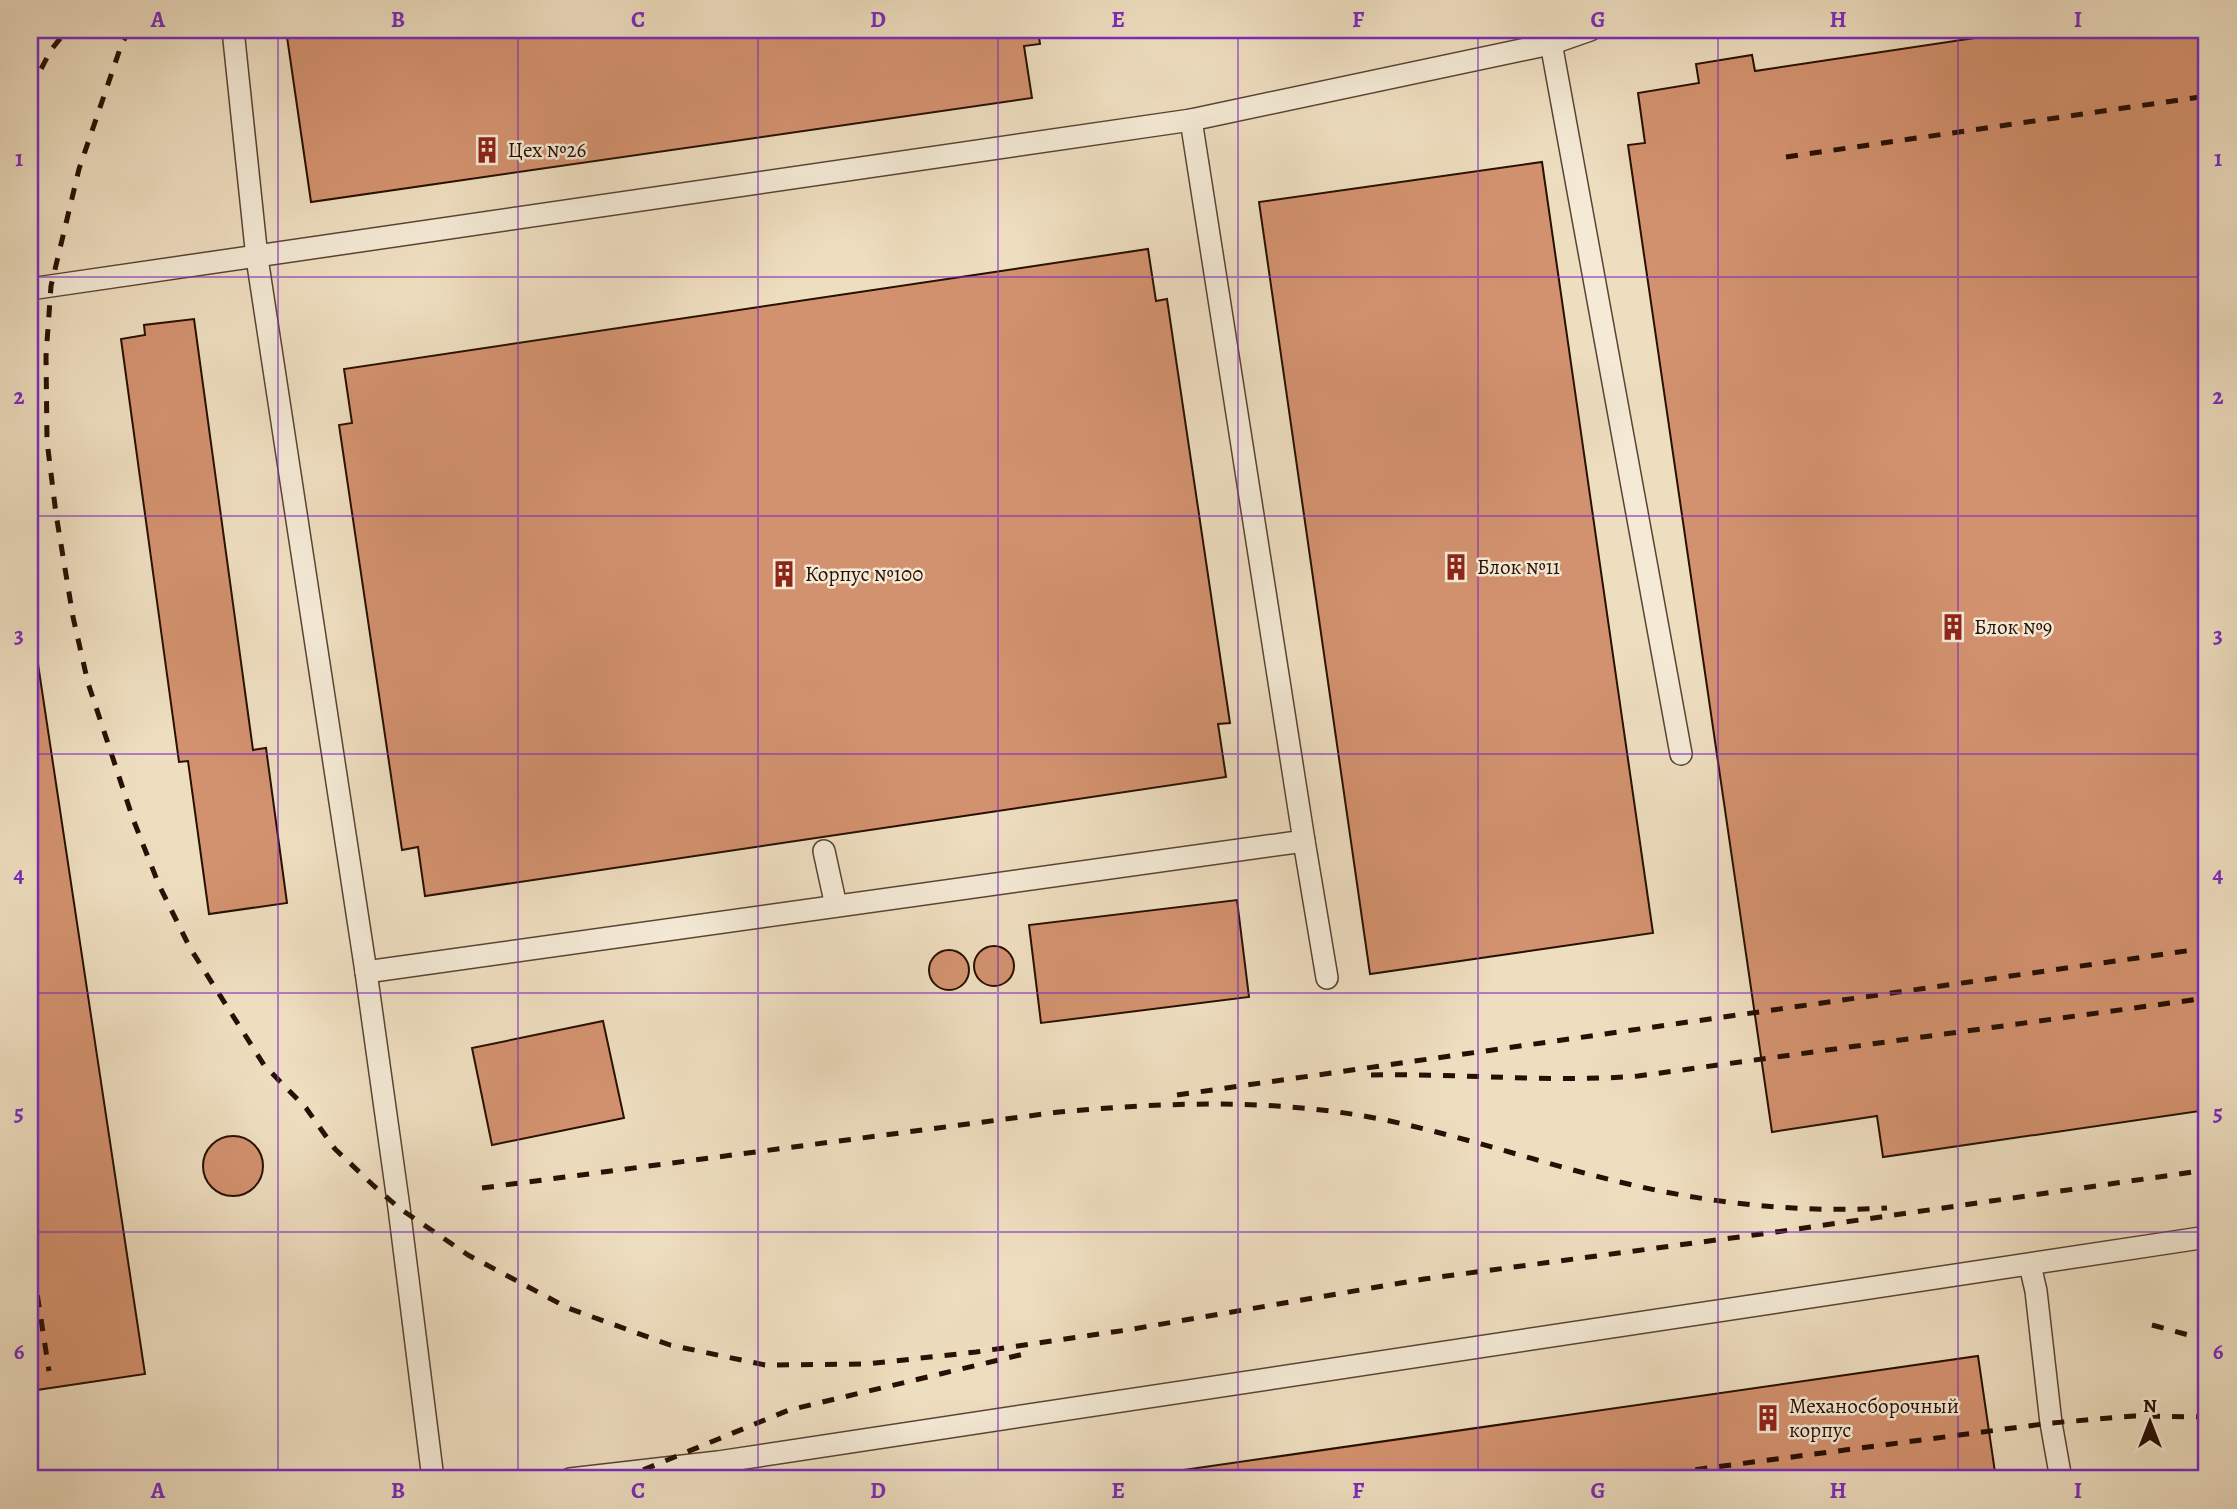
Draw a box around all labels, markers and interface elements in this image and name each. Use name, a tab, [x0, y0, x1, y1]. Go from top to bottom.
text: A	[150, 4, 166, 35]
text: B	[391, 4, 405, 35]
text: C	[631, 4, 645, 35]
text: D	[870, 4, 886, 35]
text: E	[1111, 4, 1125, 35]
text: F	[1352, 4, 1365, 35]
text: G	[1590, 4, 1606, 35]
text: H	[1829, 4, 1847, 35]
text: I	[2074, 4, 2082, 35]
building icon: Цех №26	[472, 135, 502, 165]
place label: Цех №26	[508, 136, 587, 164]
text: 1	[15, 143, 23, 174]
text: 1	[2214, 143, 2222, 174]
text: 2	[13, 381, 25, 412]
text: 2	[2212, 381, 2224, 412]
building icon: Блок №11	[1441, 552, 1471, 582]
place label: Блок №11	[1477, 553, 1560, 581]
building icon: Корпус №100	[769, 559, 799, 589]
place label: Корпус №100	[805, 560, 923, 588]
building icon: Блок №9	[1938, 612, 1968, 642]
place label: Блок №9	[1974, 613, 2052, 641]
text: 3	[14, 620, 24, 651]
text: 3	[2213, 620, 2223, 651]
text: 4	[14, 859, 25, 890]
text: 4	[2213, 859, 2224, 890]
text: 5	[14, 1097, 24, 1128]
text: 5	[2213, 1097, 2223, 1128]
text: 6	[14, 1336, 25, 1367]
text: 6	[2213, 1336, 2224, 1367]
north arrow	[2114, 1386, 2184, 1456]
place label: Механосборочный корпус	[1789, 1392, 1959, 1444]
text: N	[2143, 1393, 2157, 1419]
building icon: Механосборочный корпус	[1753, 1403, 1783, 1433]
text: A	[150, 1475, 166, 1506]
text: B	[391, 1475, 405, 1506]
text: C	[631, 1475, 645, 1506]
text: D	[870, 1475, 886, 1506]
text: E	[1111, 1475, 1125, 1506]
text: F	[1352, 1475, 1365, 1506]
text: G	[1590, 1475, 1606, 1506]
text: H	[1829, 1475, 1847, 1506]
text: I	[2074, 1475, 2082, 1506]

